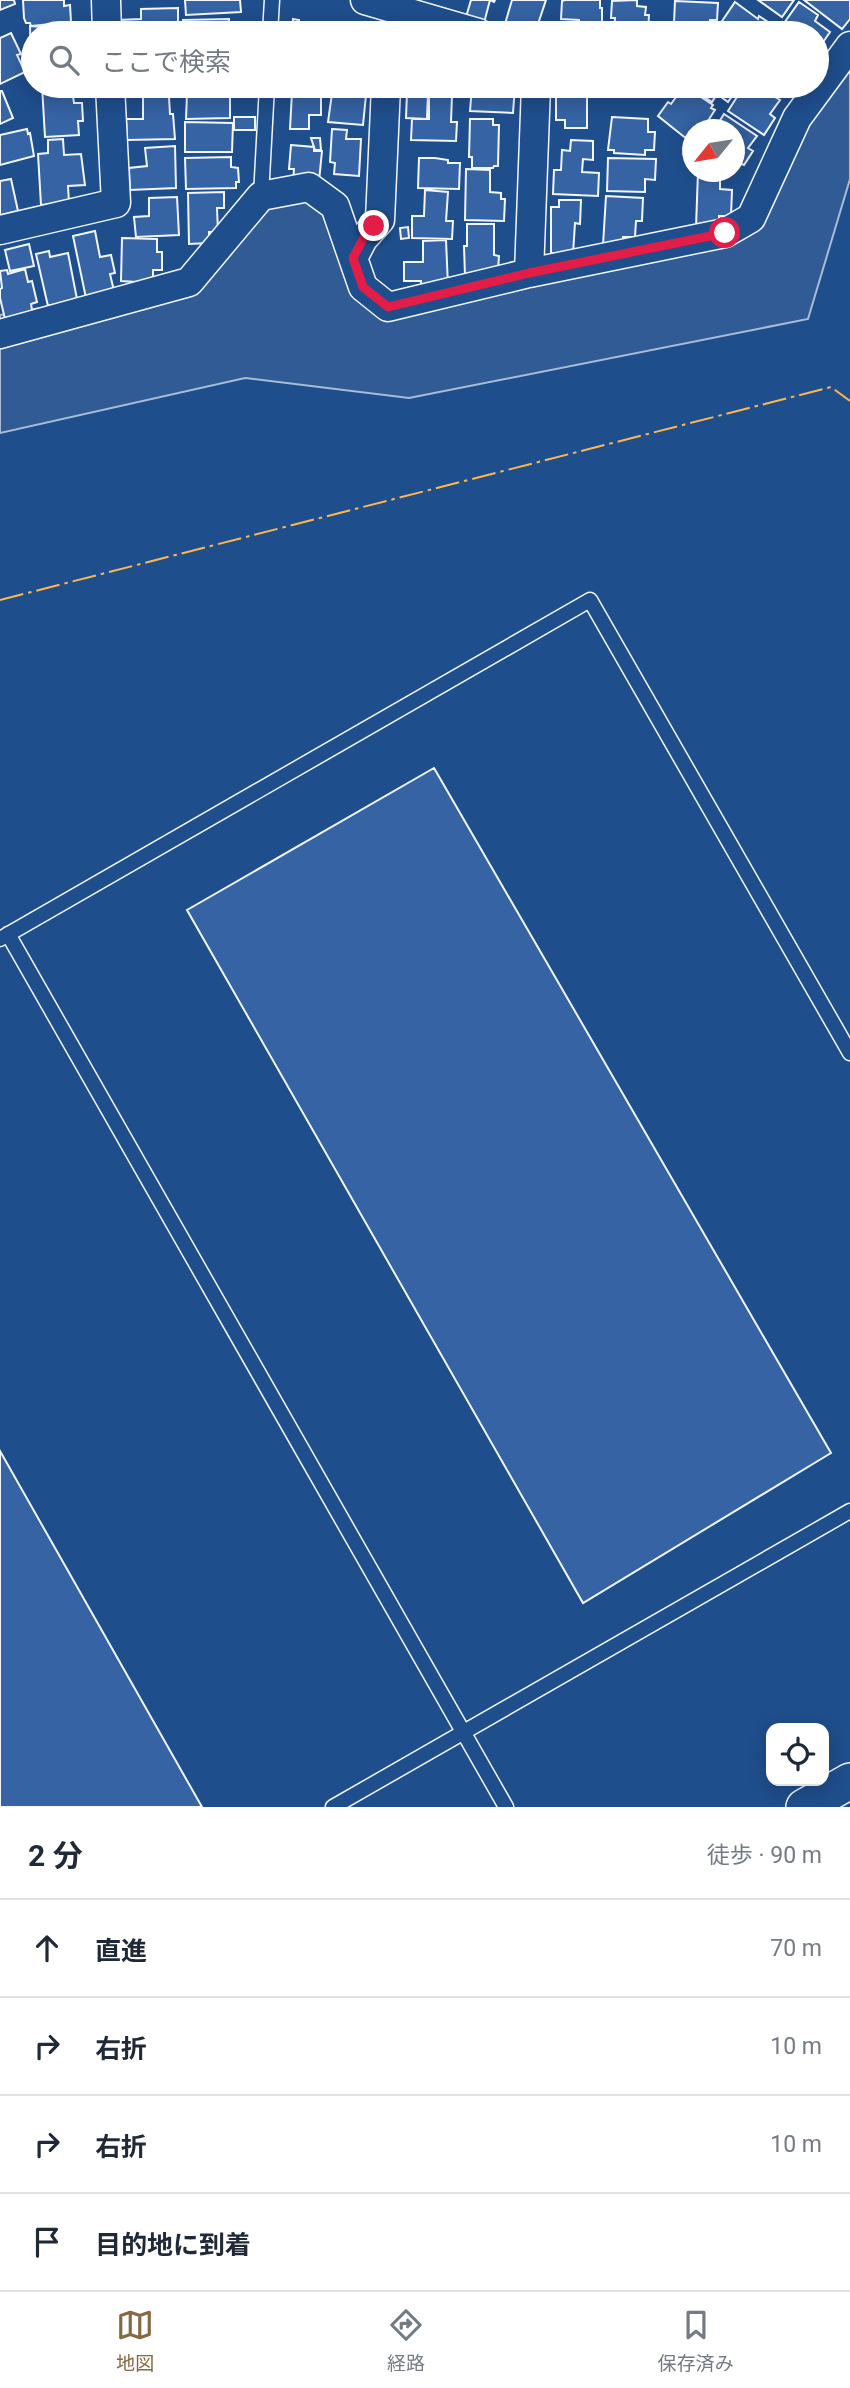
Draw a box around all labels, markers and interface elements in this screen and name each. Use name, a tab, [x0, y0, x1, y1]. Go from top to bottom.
search box	[21, 21, 829, 98]
icon: search	[45, 41, 83, 79]
text: ここで検索	[101, 47, 231, 77]
north arrow	[682, 119, 745, 182]
route end	[358, 210, 389, 241]
route start	[709, 217, 740, 248]
map controls	[766, 1723, 829, 1786]
button: locate	[766, 1723, 829, 1786]
text: 2 分	[28, 1838, 83, 1873]
text: 徒歩 · 90 m	[707, 1842, 822, 1869]
icon: ahead	[28, 1929, 66, 1967]
text: 70 m	[770, 1935, 822, 1962]
text: 直進	[95, 1936, 147, 1966]
icon: right	[28, 2027, 66, 2065]
text: 10 m	[770, 2033, 822, 2060]
text: 右折	[95, 2034, 147, 2064]
icon: right	[28, 2125, 66, 2163]
text: 10 m	[770, 2131, 822, 2158]
text: 右折	[95, 2132, 147, 2162]
icon: arrive	[28, 2223, 66, 2261]
text: 目的地に到着	[95, 2230, 251, 2260]
tab: 地図	[116, 2306, 154, 2375]
tab: 経路	[387, 2306, 425, 2375]
tab: 保存済み	[658, 2306, 734, 2375]

